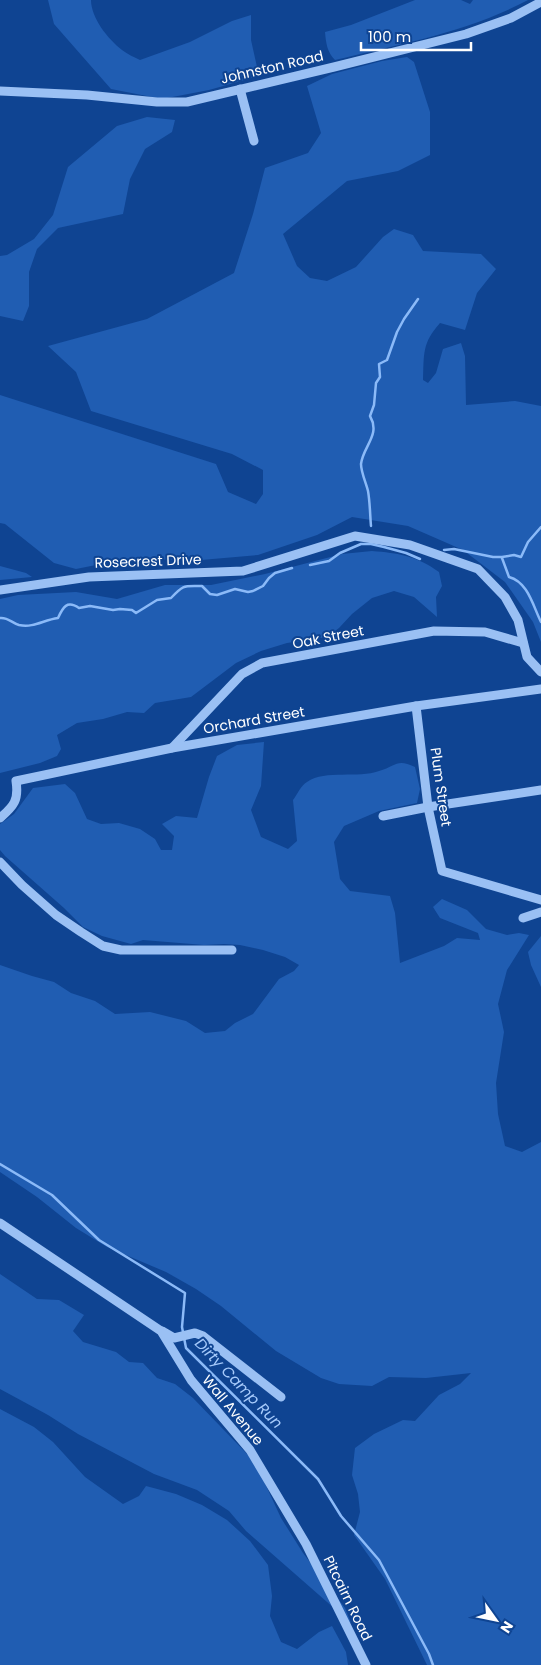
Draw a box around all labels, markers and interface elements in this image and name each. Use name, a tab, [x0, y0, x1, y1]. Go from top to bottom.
scale bar	[361, 20, 471, 52]
text: 100 m	[368, 26, 411, 47]
street label: Johnston Road	[219, 45, 325, 89]
street label: Rosecrest Drive	[94, 549, 202, 573]
street label: Oak Street	[291, 620, 365, 654]
street label: Orchard Street	[202, 701, 306, 739]
street label: Plum Street	[426, 746, 456, 828]
water label: Dirty Camp Run	[190, 1333, 288, 1433]
street label: Wall Avenue	[198, 1371, 269, 1450]
street label: Pitcairn Road	[319, 1552, 377, 1644]
north arrow	[471, 1595, 521, 1645]
text: N	[496, 1617, 518, 1637]

